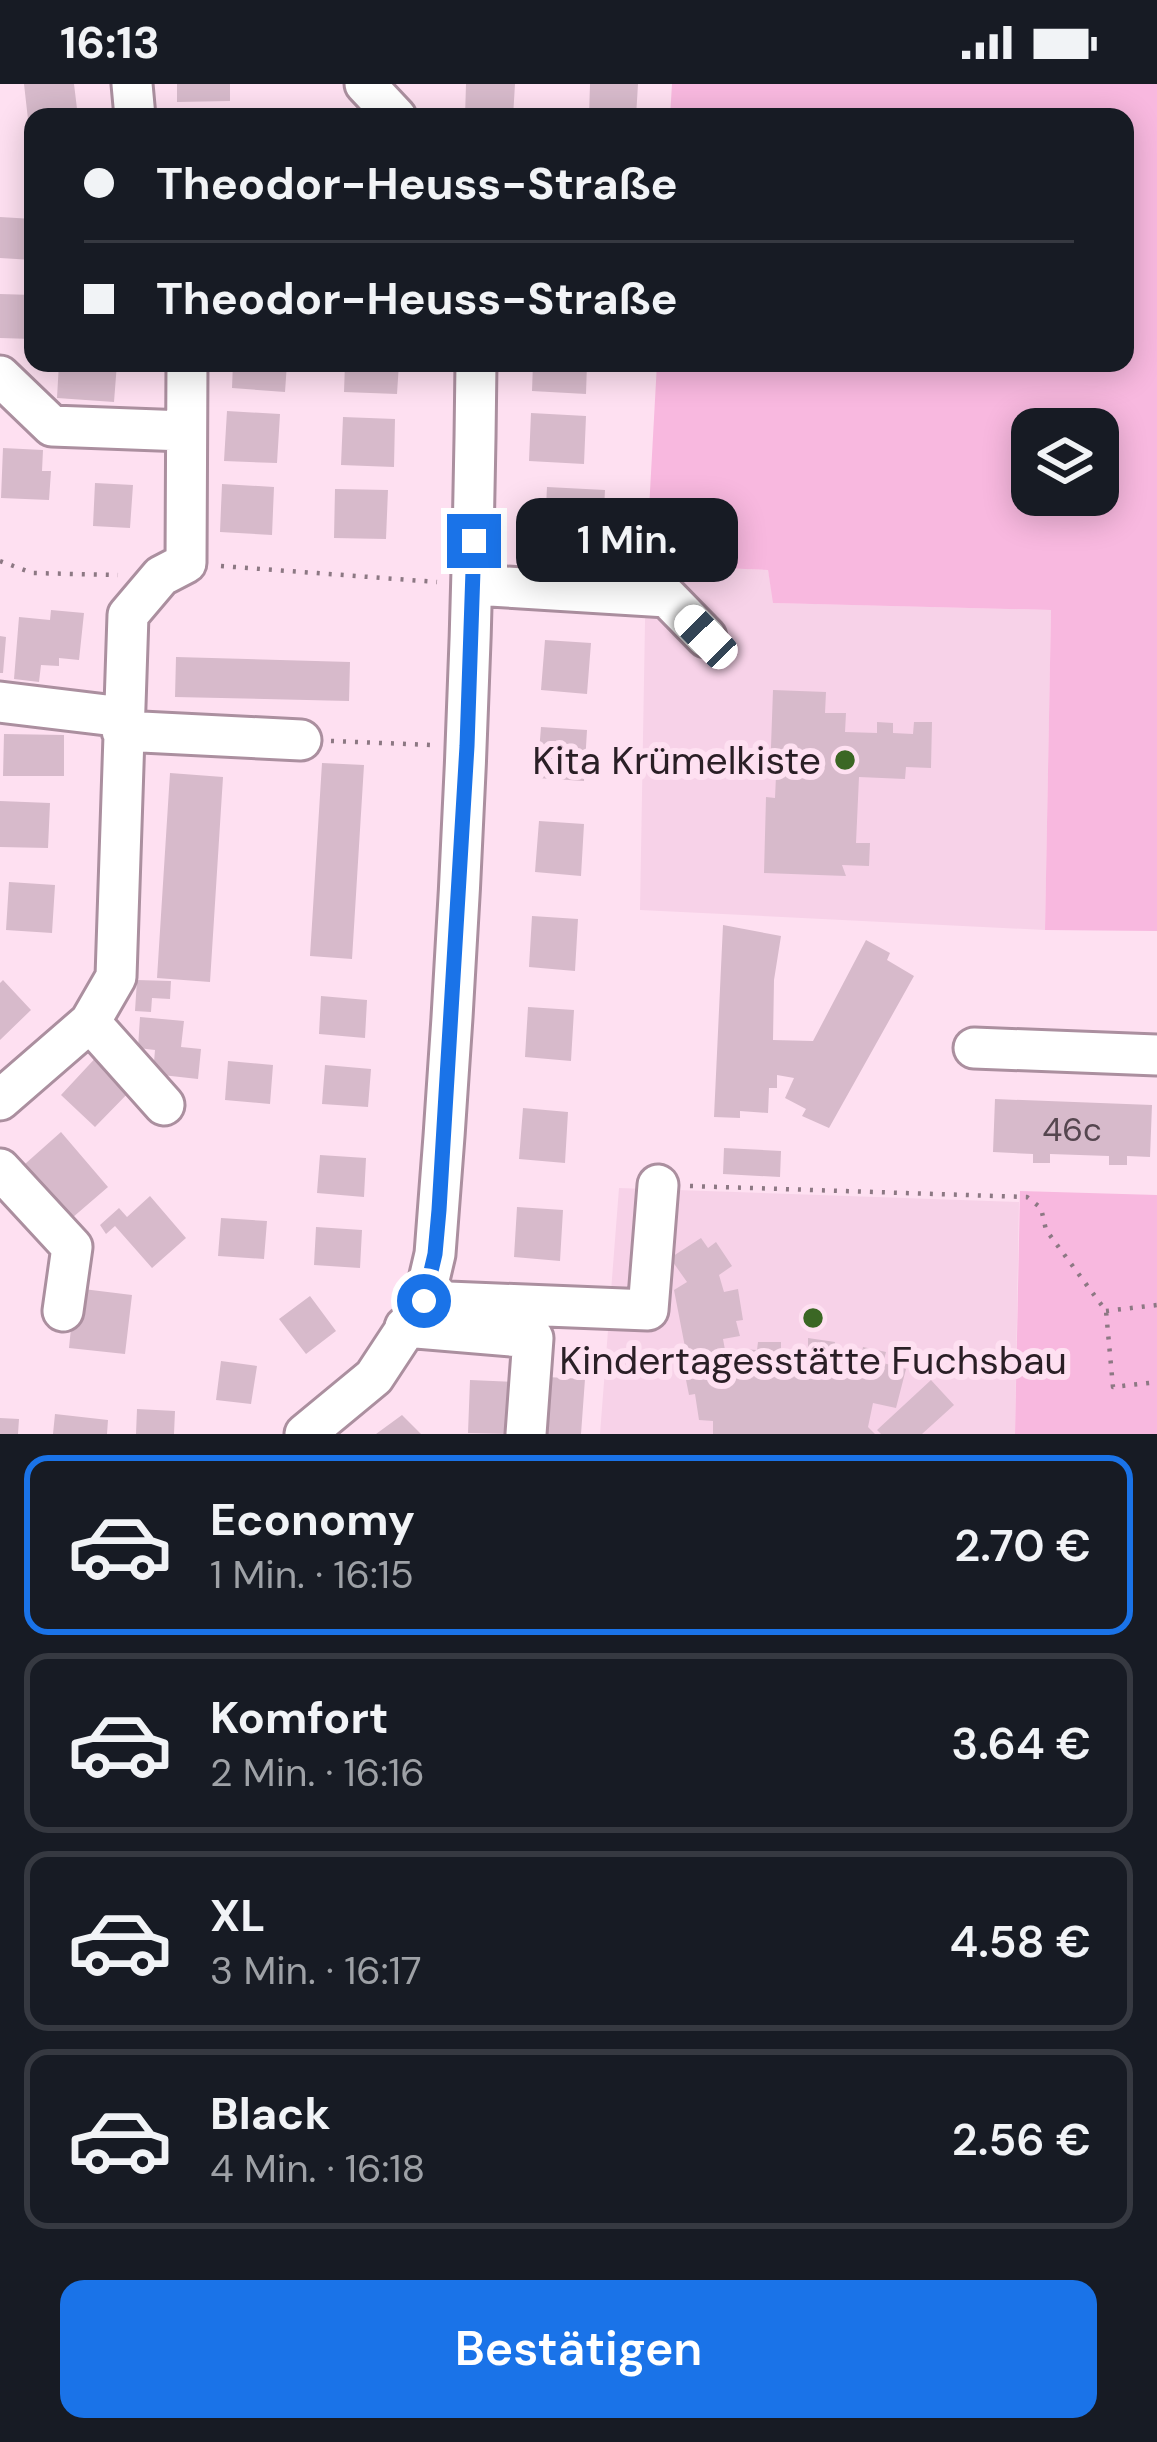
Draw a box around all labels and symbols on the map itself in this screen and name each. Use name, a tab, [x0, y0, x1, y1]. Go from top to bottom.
callout: 1 Min.	[516, 499, 738, 583]
route end	[447, 514, 501, 568]
car	[668, 599, 744, 675]
place label: Kita Krümelkiste	[532, 735, 821, 786]
marker: Kita Krümelkiste	[832, 747, 858, 773]
house number: 46c	[1042, 1108, 1102, 1151]
route start	[397, 1274, 451, 1328]
marker: Kindertagesstätte Fuchsbau	[800, 1305, 826, 1331]
place label: Kindertagesstätte Fuchsbau	[559, 1335, 1067, 1386]

